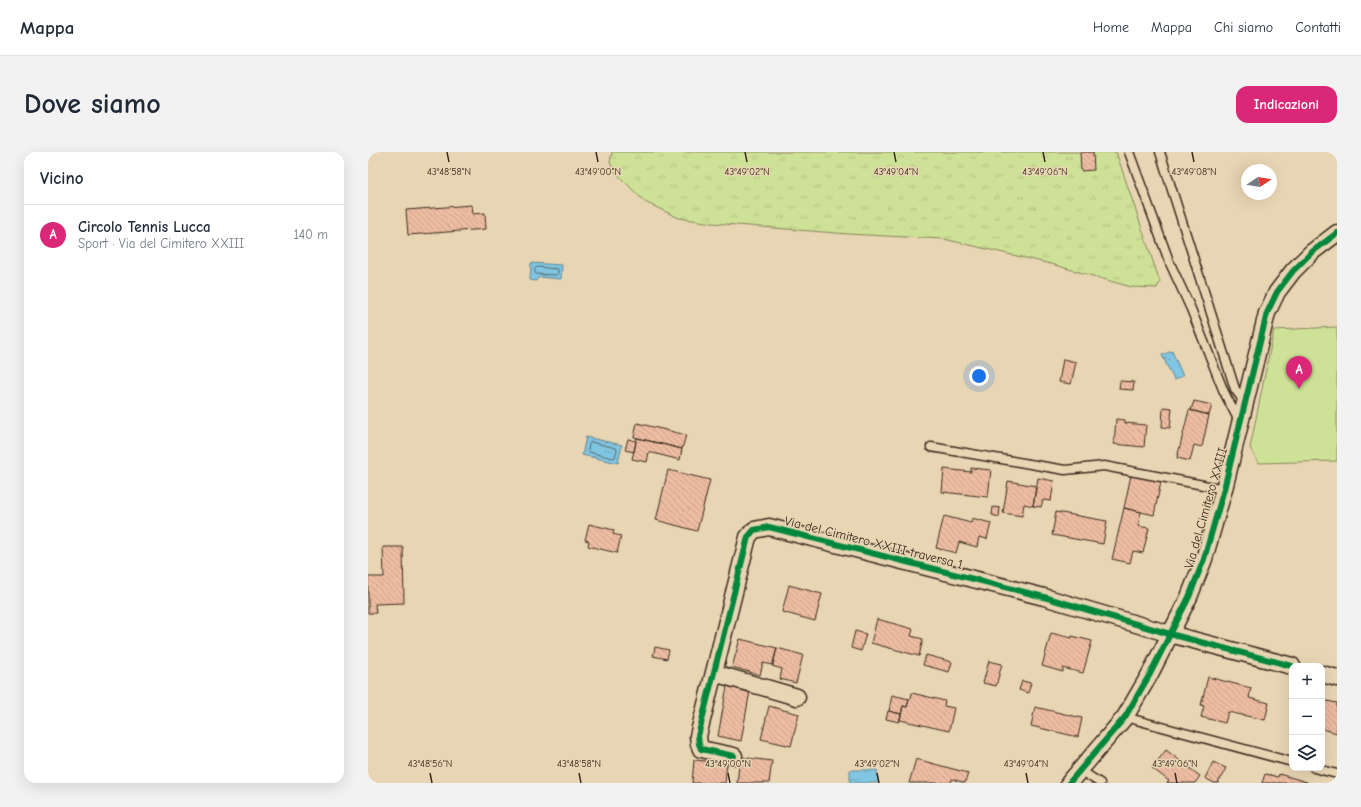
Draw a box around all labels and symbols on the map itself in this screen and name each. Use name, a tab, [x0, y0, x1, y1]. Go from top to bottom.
north arrow	[1241, 164, 1277, 200]
text: 43°48'58"N	[427, 166, 471, 178]
text: 43°49'00"N	[575, 166, 621, 178]
text: 43°49'02"N	[724, 166, 770, 178]
text: 43°49'04"N	[874, 166, 918, 178]
text: 43°49'06"N	[1022, 166, 1068, 178]
text: 43°49'08"N	[1171, 166, 1217, 178]
pin: A	[1286, 356, 1312, 389]
your location	[969, 366, 989, 386]
street label: Via del Cimitero XXIII	[1181, 446, 1230, 570]
street label: Via del Cimitero XXIII traversa 1	[783, 513, 965, 572]
text: 43°48'56"N	[408, 758, 452, 770]
text: 43°48'58"N	[557, 758, 601, 770]
text: 43°49'00"N	[705, 758, 751, 770]
text: 43°49'02"N	[854, 758, 900, 770]
text: 43°49'04"N	[1004, 758, 1048, 770]
text: 43°49'06"N	[1152, 758, 1198, 770]

